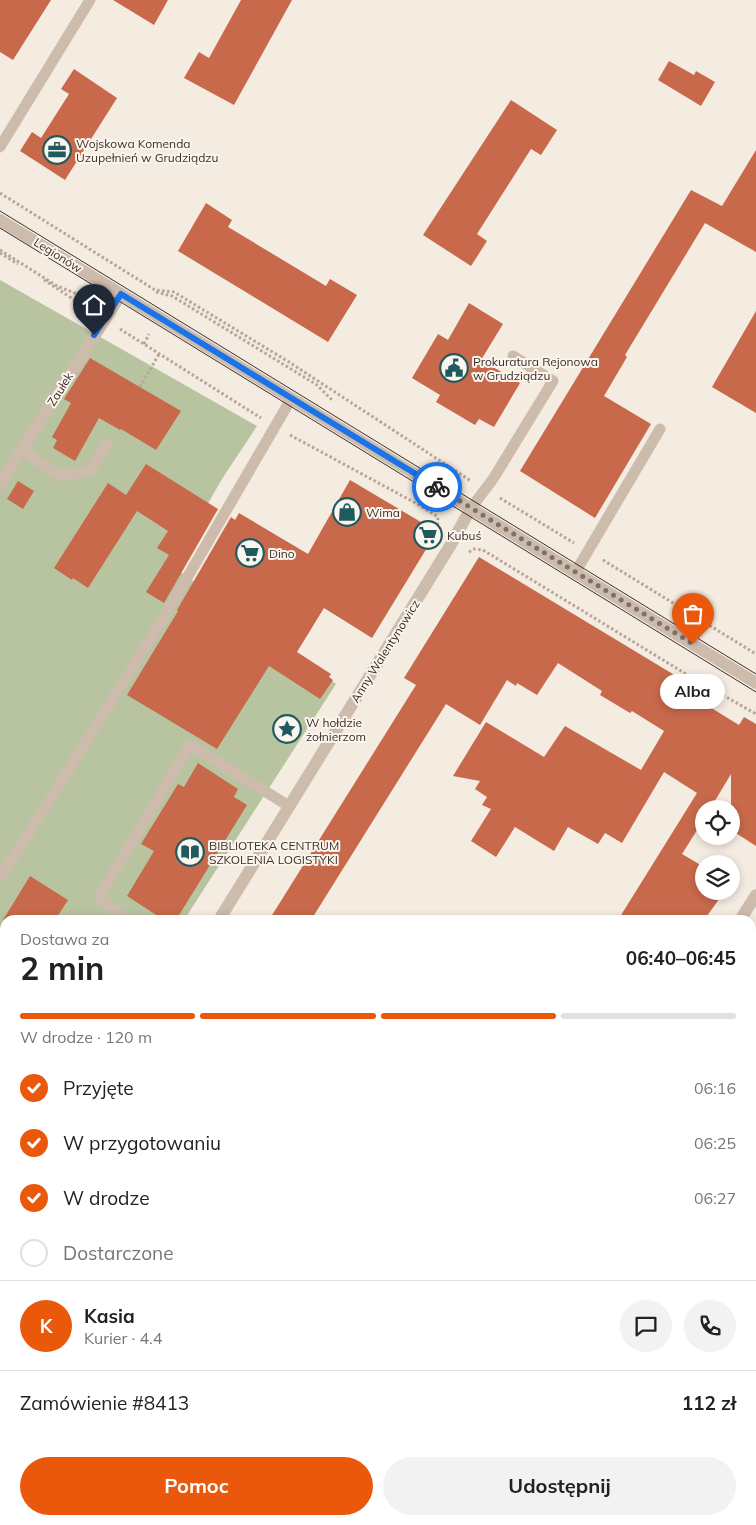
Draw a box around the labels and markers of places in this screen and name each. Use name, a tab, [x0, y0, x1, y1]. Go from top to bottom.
office icon: Wojskowa Komenda Uzupełnień w Grudziądzu	[42, 135, 72, 165]
place label: Wojskowa Komenda Uzupełnień w Grudziądzu	[76, 136, 219, 165]
pin	[73, 284, 115, 335]
public building icon: Prokuratura Rejonowa w Grudziądzu	[439, 353, 469, 383]
place label: Prokuratura Rejonowa w Grudziądzu	[473, 354, 598, 383]
shop icon: Wima	[332, 497, 362, 527]
place label: Wima	[366, 505, 400, 520]
supermarket icon: Kubuś	[413, 520, 443, 550]
place label: Kubuś	[447, 528, 482, 543]
supermarket icon: Dino	[235, 538, 265, 568]
place label: Dino	[269, 546, 295, 561]
pin	[672, 593, 714, 644]
callout: Alba	[660, 674, 726, 709]
place icon: W hołdzie żołnierzom	[272, 714, 302, 744]
place label: W hołdzie żołnierzom	[306, 715, 366, 744]
library icon: BIBLIOTEKA CENTRUM SZKOLENIA LOGISTYKI	[175, 837, 205, 867]
place label: BIBLIOTEKA CENTRUM SZKOLENIA LOGISTYKI	[209, 838, 339, 867]

